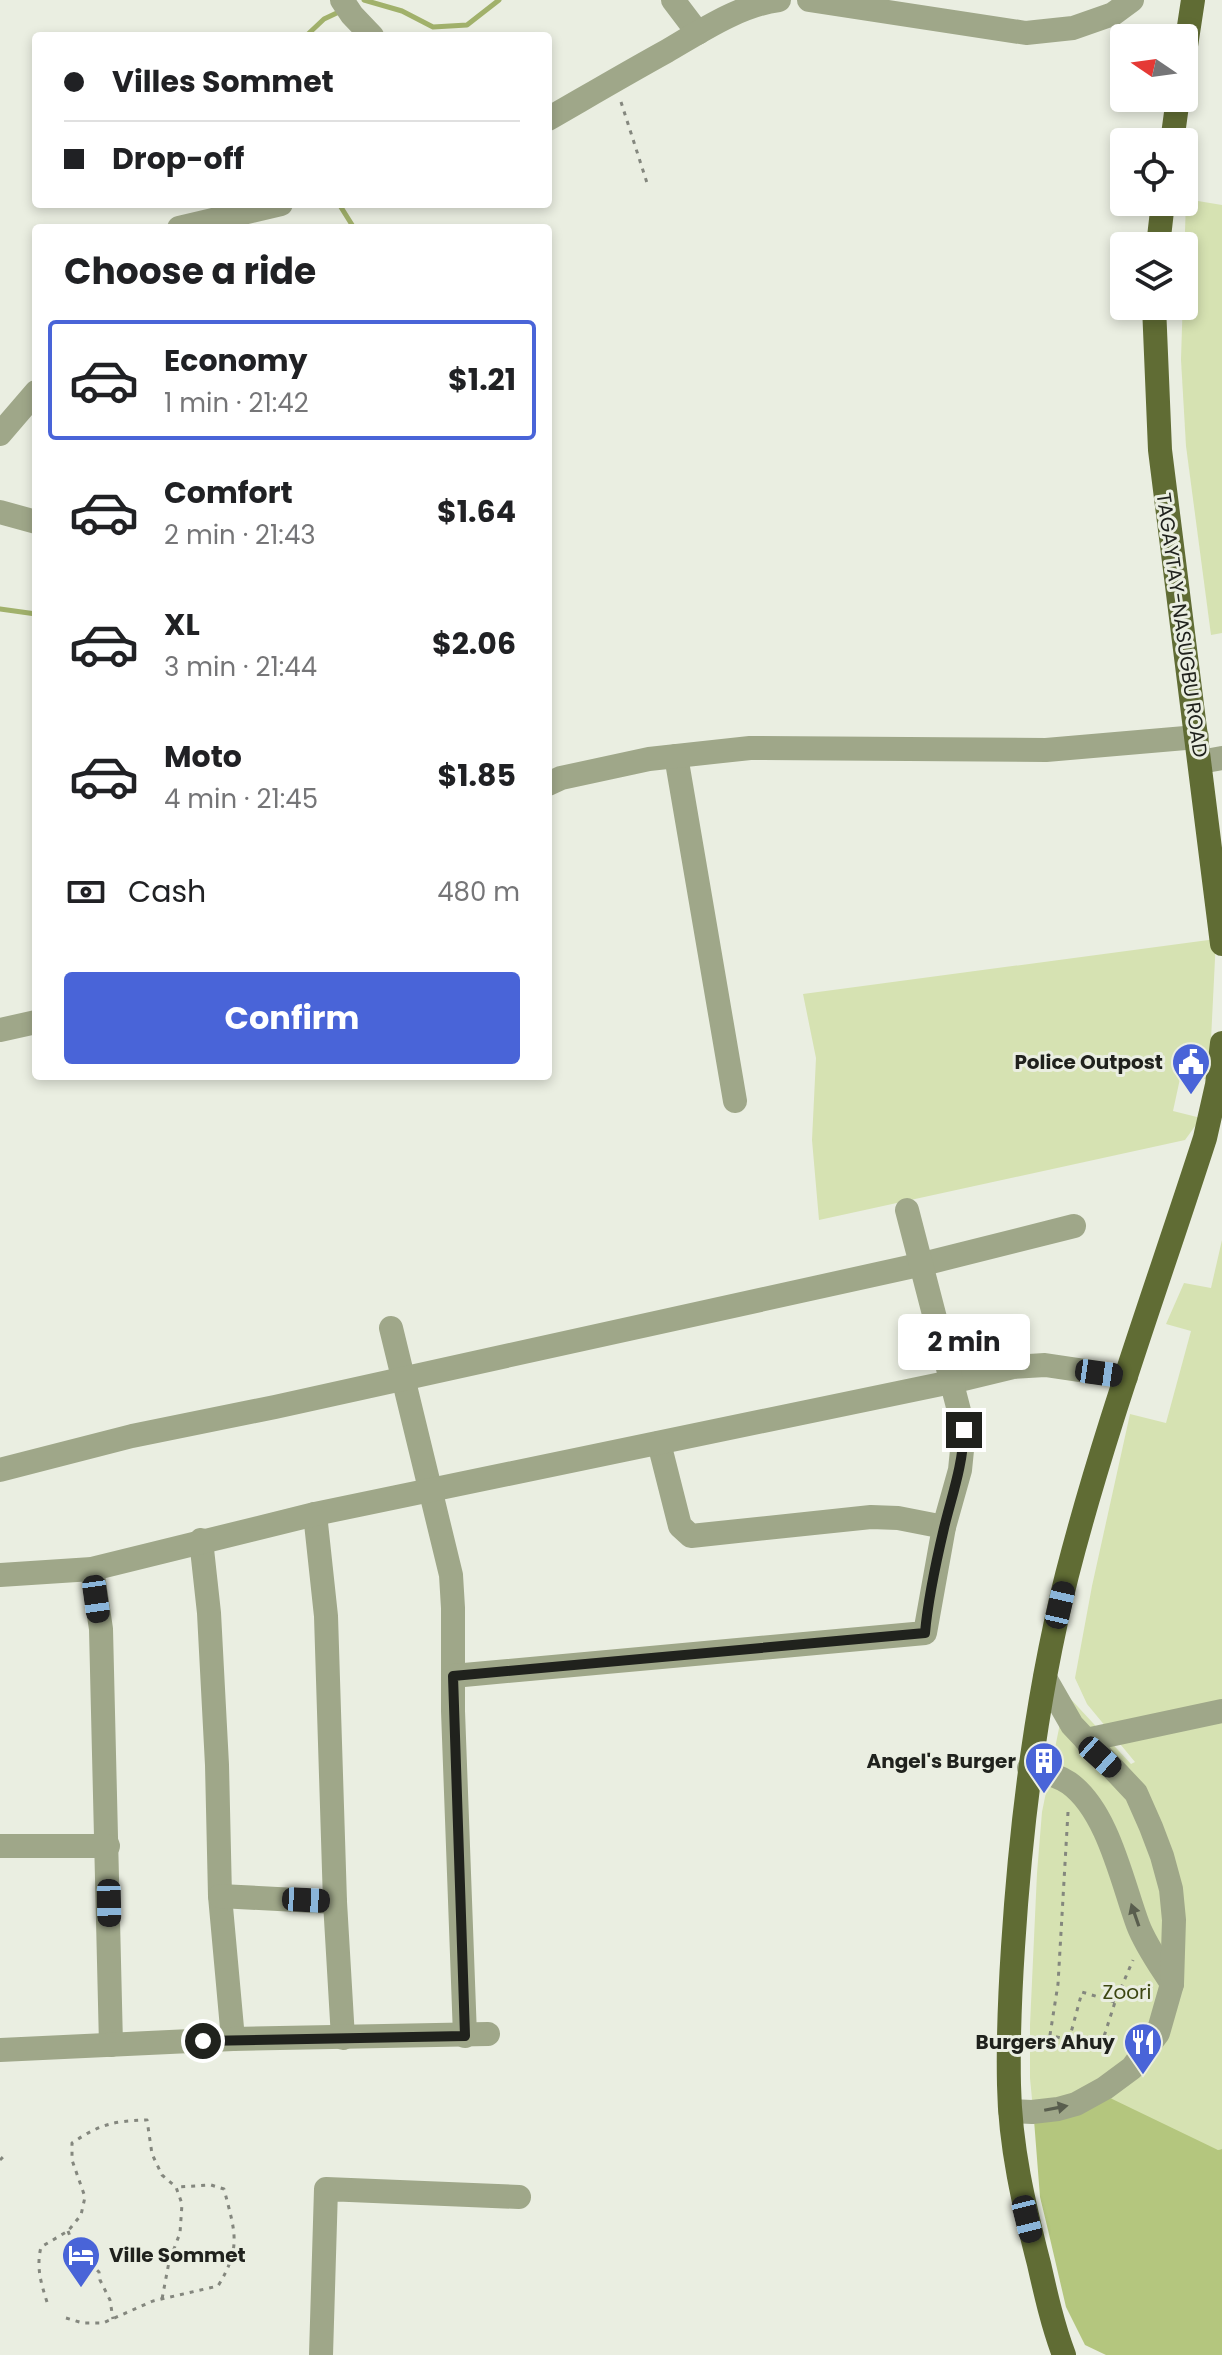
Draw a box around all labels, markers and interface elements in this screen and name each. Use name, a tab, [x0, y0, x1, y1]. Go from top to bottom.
north arrow	[1110, 24, 1198, 112]
map controls	[1110, 24, 1198, 320]
text: Villes Sommet	[112, 60, 334, 103]
button: locate	[1110, 128, 1198, 216]
text: Drop-off	[112, 137, 244, 180]
button: layers	[1110, 232, 1198, 320]
text: Choose a ride	[64, 246, 316, 297]
text: Economy	[164, 339, 308, 382]
icon: car	[68, 344, 140, 416]
text: $1.21	[448, 358, 516, 401]
text: 1 min · 21:42	[164, 385, 309, 421]
text: Comfort	[164, 471, 293, 514]
icon: car	[68, 476, 140, 548]
text: $1.64	[437, 490, 516, 533]
street label: TAGAYTAY-NASUGBU ROAD	[1150, 491, 1214, 759]
text: 2 min · 21:43	[164, 517, 316, 553]
text: XL	[164, 603, 200, 646]
icon: car	[68, 608, 140, 680]
text: $2.06	[432, 622, 516, 665]
text: 3 min · 21:44	[164, 649, 317, 685]
text: Moto	[164, 735, 242, 778]
icon: car	[68, 740, 140, 812]
text: $1.85	[438, 754, 516, 797]
text: 4 min · 21:45	[164, 781, 318, 817]
icon: cash	[64, 870, 108, 914]
text: Cash	[128, 870, 206, 913]
text: 480 m	[437, 874, 520, 910]
button: Confirm	[64, 972, 520, 1064]
public building icon: Police Outpost	[1170, 1041, 1212, 1096]
place label: Police Outpost	[1014, 1048, 1163, 1076]
callout: 2 min	[898, 1314, 1030, 1370]
text: 2 min	[927, 1324, 1001, 1360]
car	[1074, 1358, 1124, 1388]
route end	[946, 1412, 982, 1448]
car	[81, 1574, 111, 1624]
car	[1043, 1579, 1077, 1631]
car	[1074, 1732, 1126, 1782]
building icon: Angel's Burger	[1023, 1740, 1065, 1795]
place label: Angel's Burger	[866, 1747, 1016, 1775]
car	[97, 1879, 121, 1927]
car	[281, 1887, 331, 1913]
one-way arrow	[1128, 1903, 1140, 1927]
park label: Zoori	[1103, 1978, 1151, 2006]
restaurant icon: Burgers Ahuy	[1122, 2021, 1164, 2076]
route start	[185, 2023, 221, 2059]
place label: Burgers Ahuy	[976, 2028, 1115, 2056]
one-way arrow	[1043, 2102, 1068, 2114]
car	[1010, 2193, 1044, 2245]
hotel icon: Ville Sommet	[60, 2234, 102, 2289]
place label: Ville Sommet	[109, 2241, 246, 2269]

